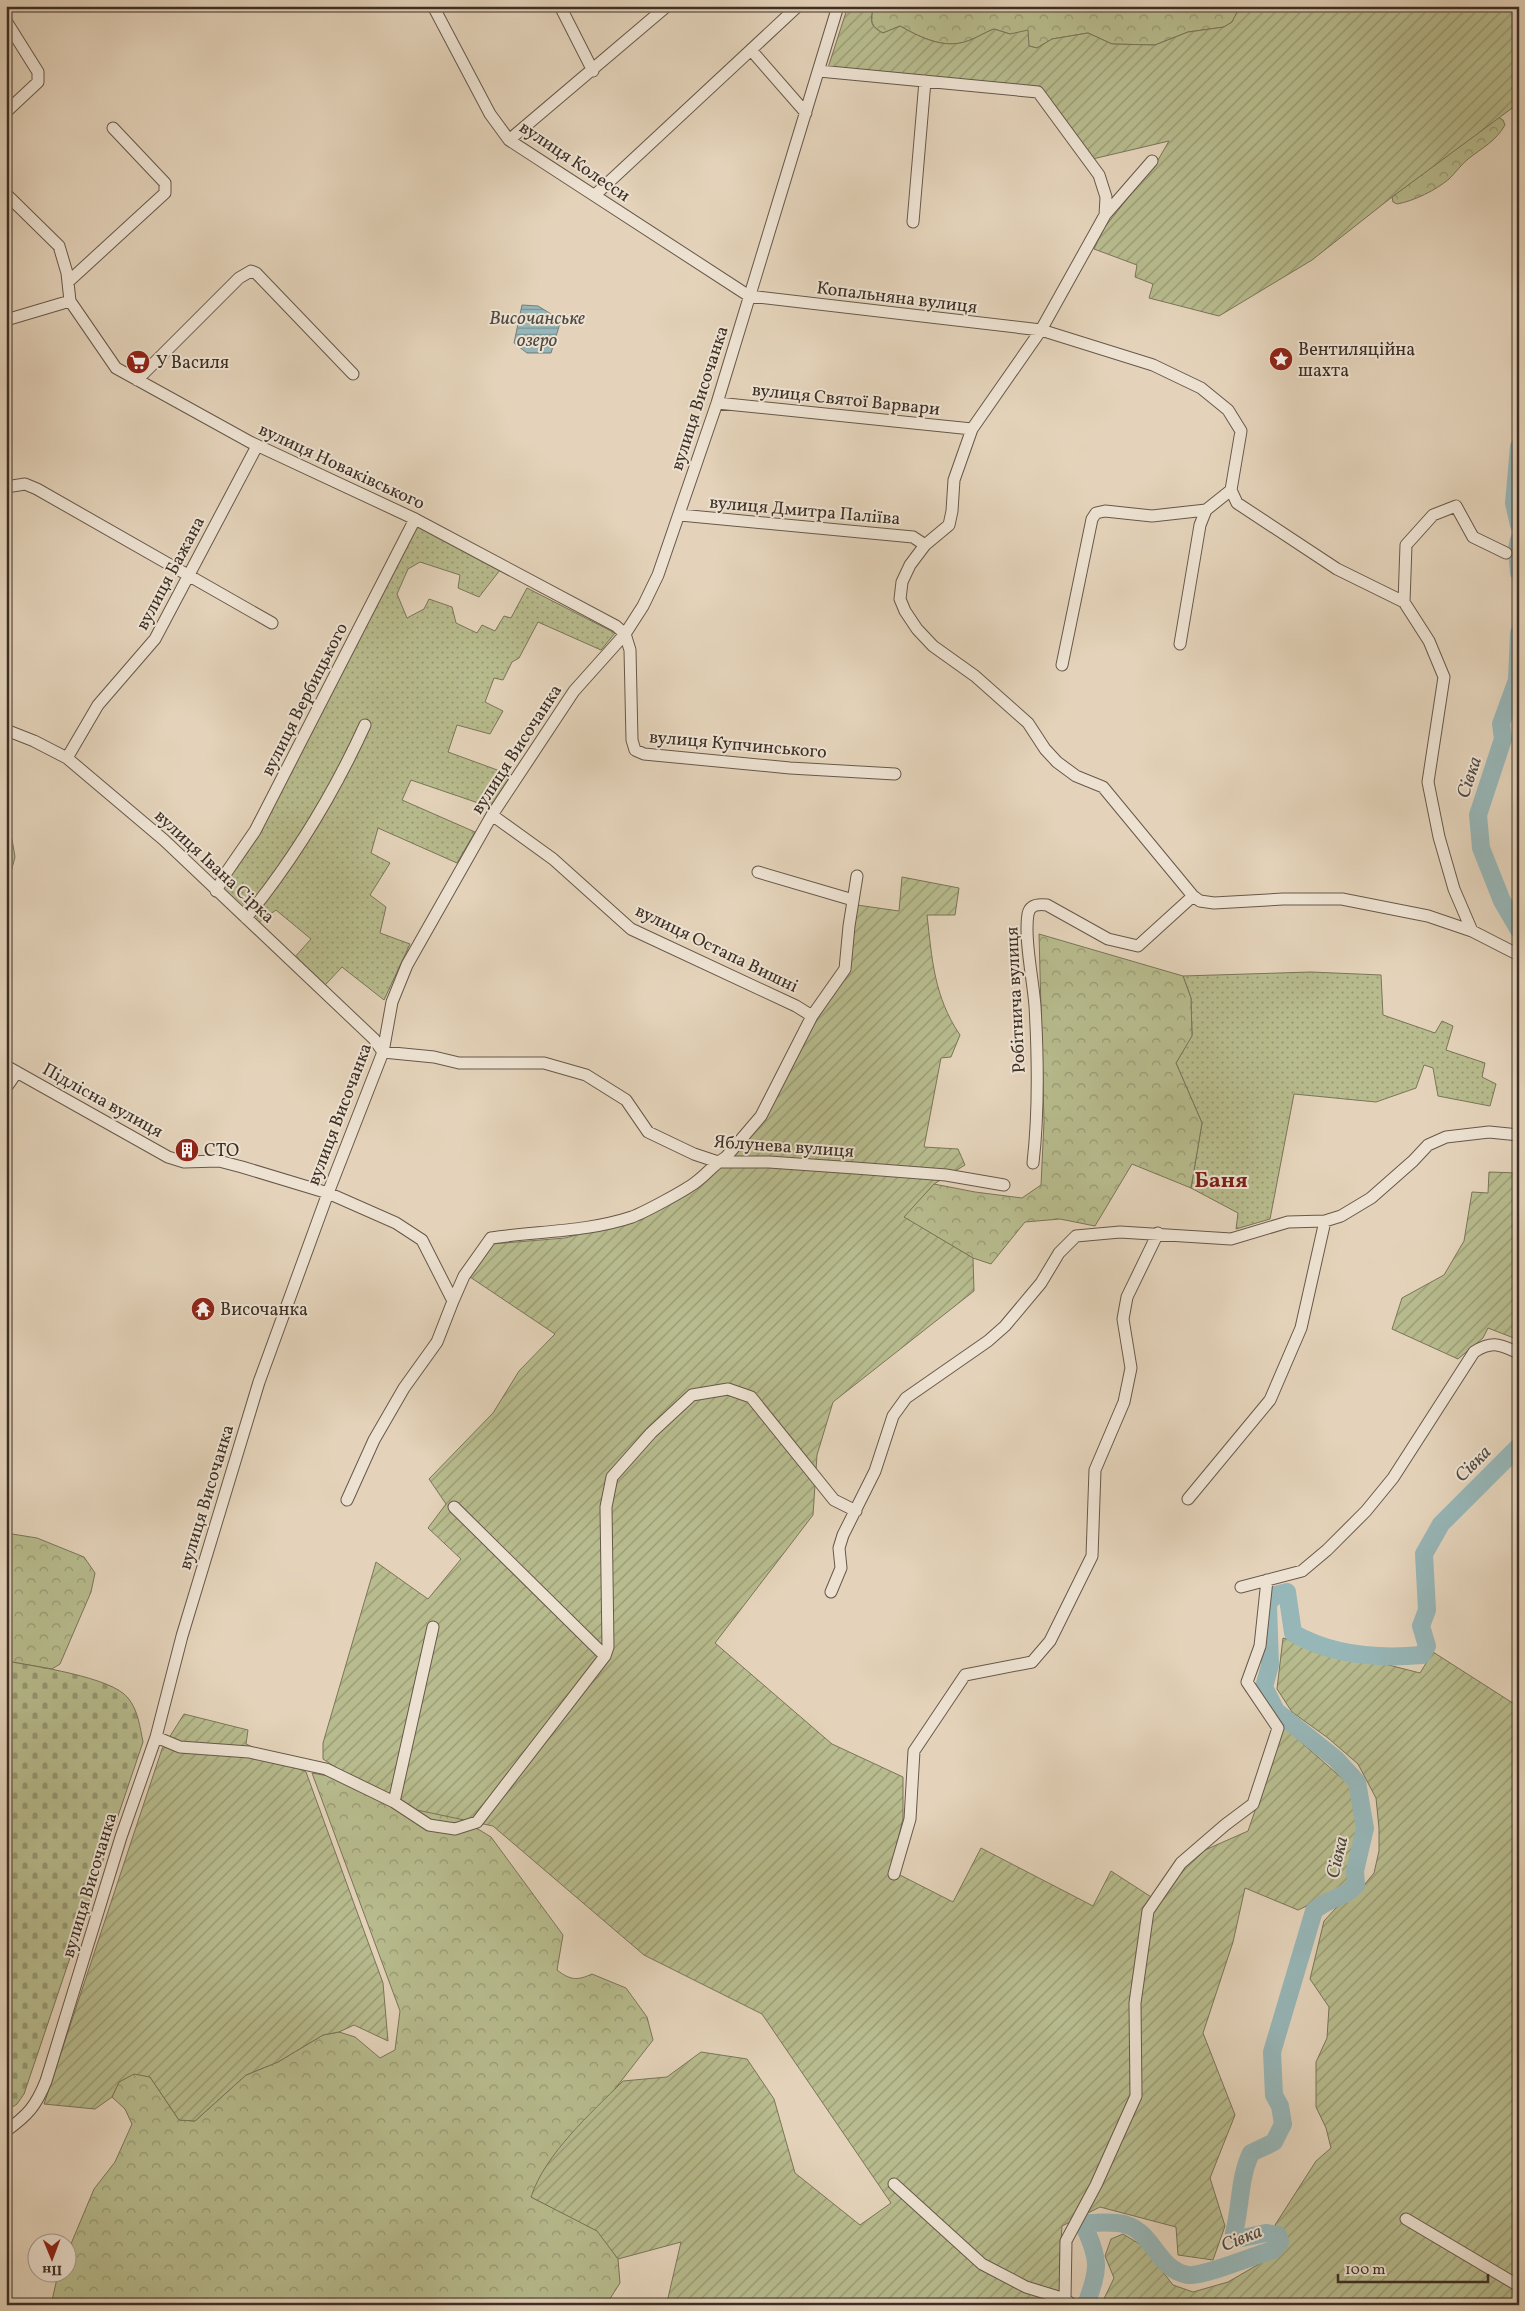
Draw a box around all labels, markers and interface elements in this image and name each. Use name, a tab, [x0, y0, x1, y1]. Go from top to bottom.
street label: вулиця Колесси	[514, 116, 635, 209]
street label: Копальняна вулиця	[815, 276, 979, 321]
water label: Височанське озеро	[489, 306, 585, 354]
street label: вулиця Височанка	[665, 323, 736, 474]
place label: Вентиляційна шахта	[1298, 338, 1415, 384]
place icon: Вентиляційна шахта	[1268, 346, 1294, 372]
supermarket icon: У Василя	[125, 349, 151, 375]
place label: У Василя	[156, 351, 229, 376]
street label: вулиця Святої Варвари	[751, 378, 941, 423]
street label: вулиця Новаківського	[254, 418, 429, 517]
street label: вулиця Дмитра Паліїва	[708, 491, 901, 532]
street label: вулиця Бажана	[131, 512, 212, 635]
street label: вулиця Вербицького	[256, 619, 355, 781]
street label: вулиця Височанка	[466, 680, 569, 820]
street label: вулиця Купчинського	[648, 725, 828, 766]
water label: Сівка	[1451, 753, 1489, 802]
street label: вулиця Івана Сірка	[148, 805, 280, 930]
street label: вулиця Остапа Вишні	[631, 899, 802, 1000]
street label: Робітнича вулиця	[1000, 926, 1033, 1074]
street label: вулиця Височанка	[302, 1040, 379, 1189]
street label: Підлісна вулиця	[37, 1058, 167, 1145]
street label: Яблунева вулиця	[713, 1130, 855, 1165]
building icon: СТО	[174, 1137, 200, 1163]
place label: СТО	[204, 1139, 239, 1164]
district label: Баня	[1194, 1166, 1248, 1197]
temple icon: Височанка	[190, 1296, 216, 1322]
place label: Височанка	[220, 1298, 308, 1323]
street label: вулиця Височанка	[173, 1422, 241, 1573]
water label: Сівка	[1449, 1440, 1498, 1489]
street label: вулиця Височанка	[56, 1810, 124, 1961]
water label: Сівка	[1321, 1834, 1355, 1881]
water label: Сівка	[1217, 2219, 1266, 2259]
north arrow	[28, 2234, 78, 2284]
scale bar	[1338, 2251, 1488, 2283]
text: Пн	[42, 2260, 62, 2279]
text: 100 m	[1345, 2260, 1385, 2281]

